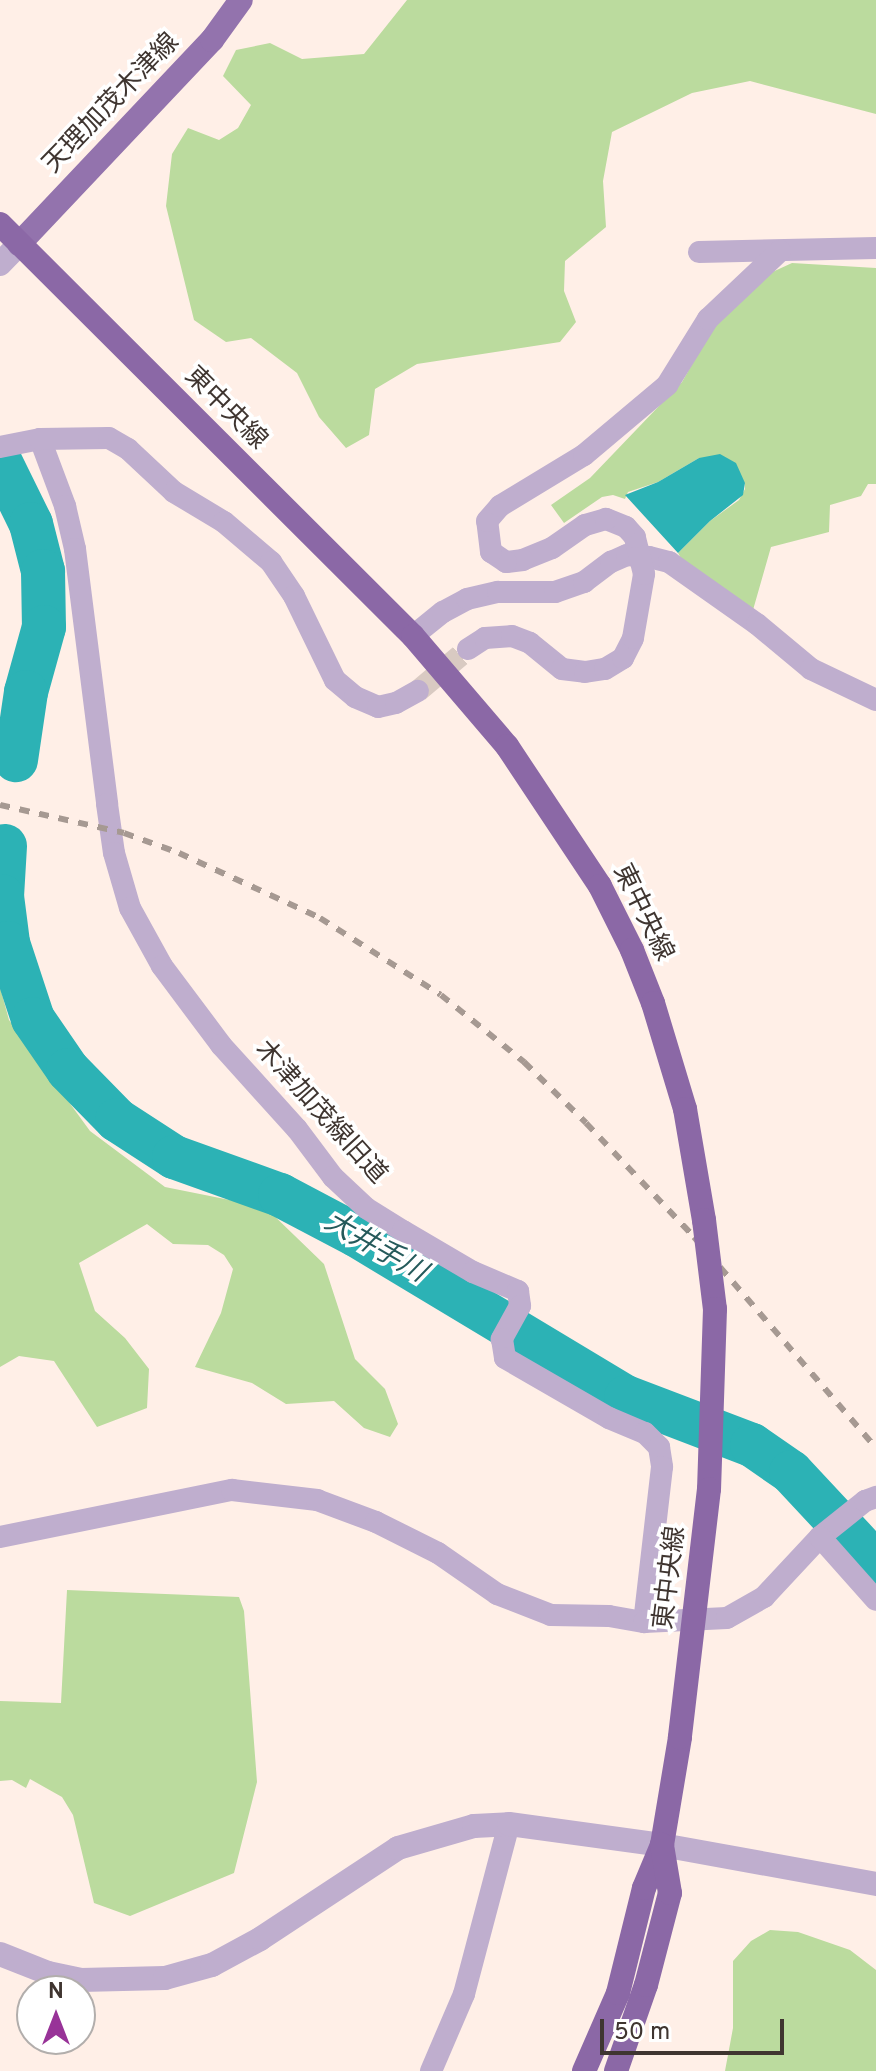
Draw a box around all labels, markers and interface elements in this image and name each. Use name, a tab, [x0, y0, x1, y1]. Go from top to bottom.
street label: 天理加茂木津線	[38, 28, 186, 180]
street label: 東中央線	[177, 361, 273, 457]
street label: 東中央線	[605, 859, 679, 967]
street label: 木津加茂線旧道	[248, 1035, 392, 1191]
water label: 大井手川	[318, 1205, 432, 1291]
street label: 東中央線	[649, 1524, 693, 1632]
north arrow	[16, 1975, 96, 2055]
text: N	[48, 1979, 64, 2006]
scale bar	[604, 2003, 788, 2053]
text: 50 m	[614, 2018, 670, 2048]

